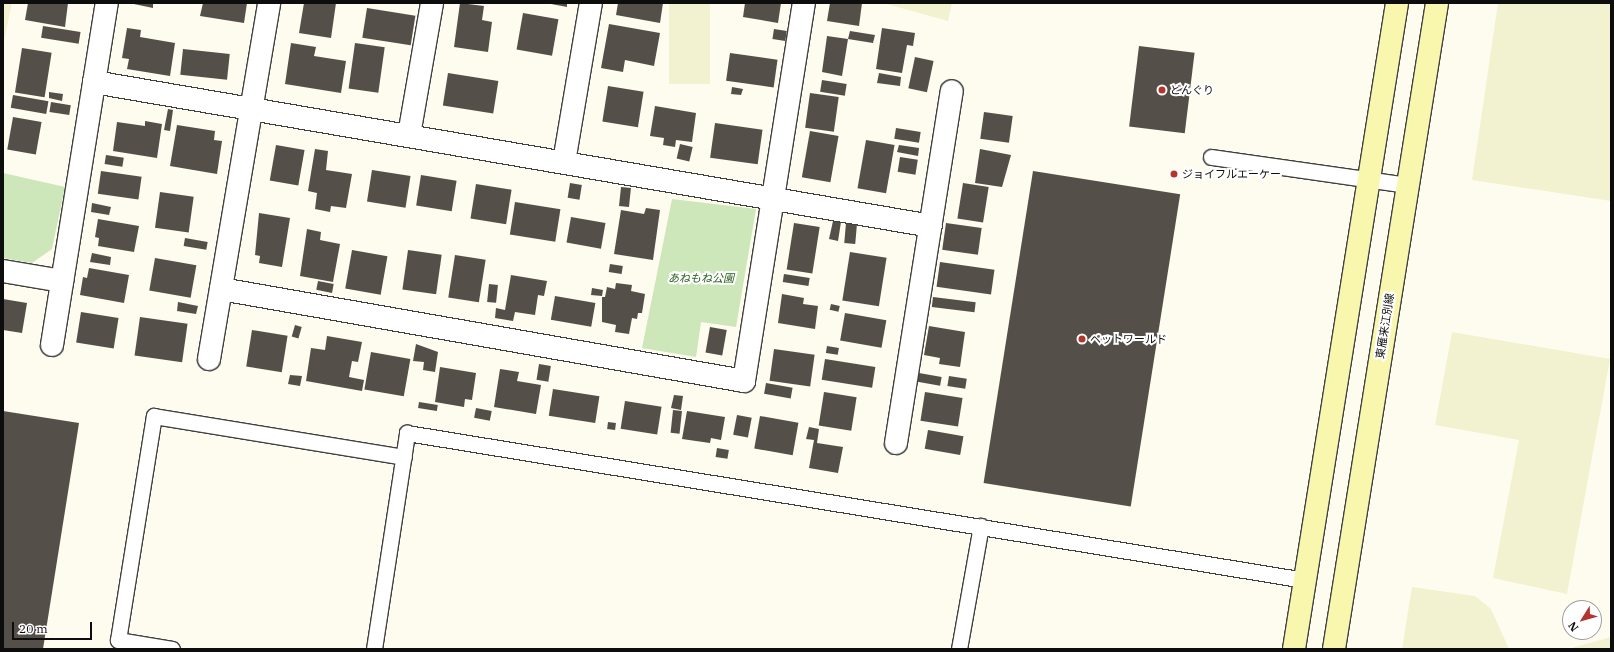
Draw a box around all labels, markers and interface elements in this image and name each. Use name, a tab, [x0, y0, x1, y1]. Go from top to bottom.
place label: どんぐり	[1170, 83, 1214, 97]
marker: どんぐり	[1157, 85, 1167, 95]
place label: ジョイフルエーケー	[1182, 167, 1281, 181]
marker: ジョイフルエーケー	[1169, 169, 1179, 179]
park label: あねもね公園	[668, 271, 734, 285]
street label: 東雁来江別線	[1373, 292, 1397, 360]
place label: ペットワールド	[1090, 332, 1167, 346]
marker: ペットワールド	[1077, 334, 1087, 344]
north arrow	[1562, 600, 1602, 640]
scale bar	[14, 614, 94, 640]
text: N	[1565, 619, 1581, 634]
text: 20 m	[19, 621, 48, 636]

